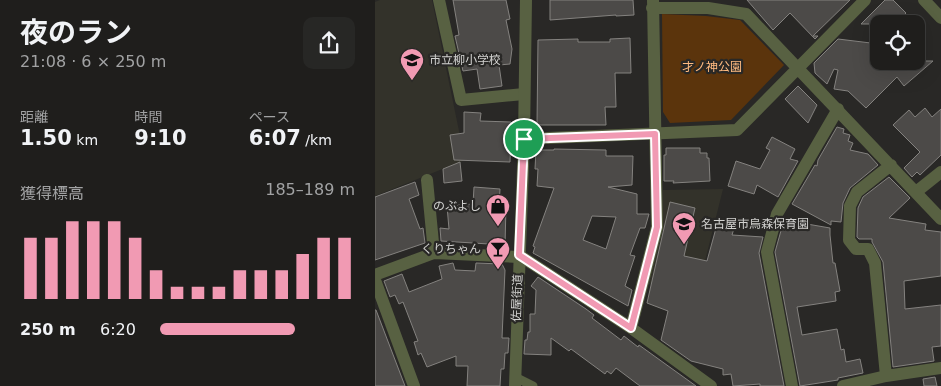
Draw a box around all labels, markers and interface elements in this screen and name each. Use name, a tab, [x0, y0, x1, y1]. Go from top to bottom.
map controls	[870, 15, 925, 70]
button: locate	[870, 15, 925, 70]
text: 夜のラン	[20, 16, 132, 49]
button: share	[303, 17, 355, 69]
school or university icon: 市立柳小学校	[399, 47, 425, 81]
text: 21:08 · 6 × 250 m	[20, 52, 166, 71]
place label: 市立柳小学校	[429, 53, 501, 67]
park label: 才ノ神公園	[682, 60, 742, 74]
text: 距離	[20, 109, 48, 125]
text: 時間	[134, 109, 162, 125]
text: ペース	[249, 109, 290, 125]
pin	[503, 118, 545, 160]
icon: arrive	[510, 125, 538, 153]
text: 1.50	[20, 126, 72, 150]
text: 9:10	[134, 126, 187, 150]
text: 6:07	[249, 126, 301, 150]
text: km	[72, 132, 98, 148]
text: /km	[301, 132, 332, 148]
text: 185–189 m	[265, 180, 355, 199]
text: 獲得標高	[20, 184, 84, 203]
shop icon: のぶよし	[485, 193, 511, 227]
place label: のぶよし	[433, 199, 481, 213]
school or university icon: 名古屋市烏森保育園	[671, 211, 697, 245]
place label: 名古屋市烏森保育園	[701, 217, 809, 231]
bar icon: くりちゃん	[485, 236, 511, 270]
place label: くりちゃん	[421, 242, 481, 256]
street label: 佐屋街道	[509, 274, 525, 322]
text: 250 m	[20, 320, 76, 339]
text: 6:20	[100, 320, 136, 339]

